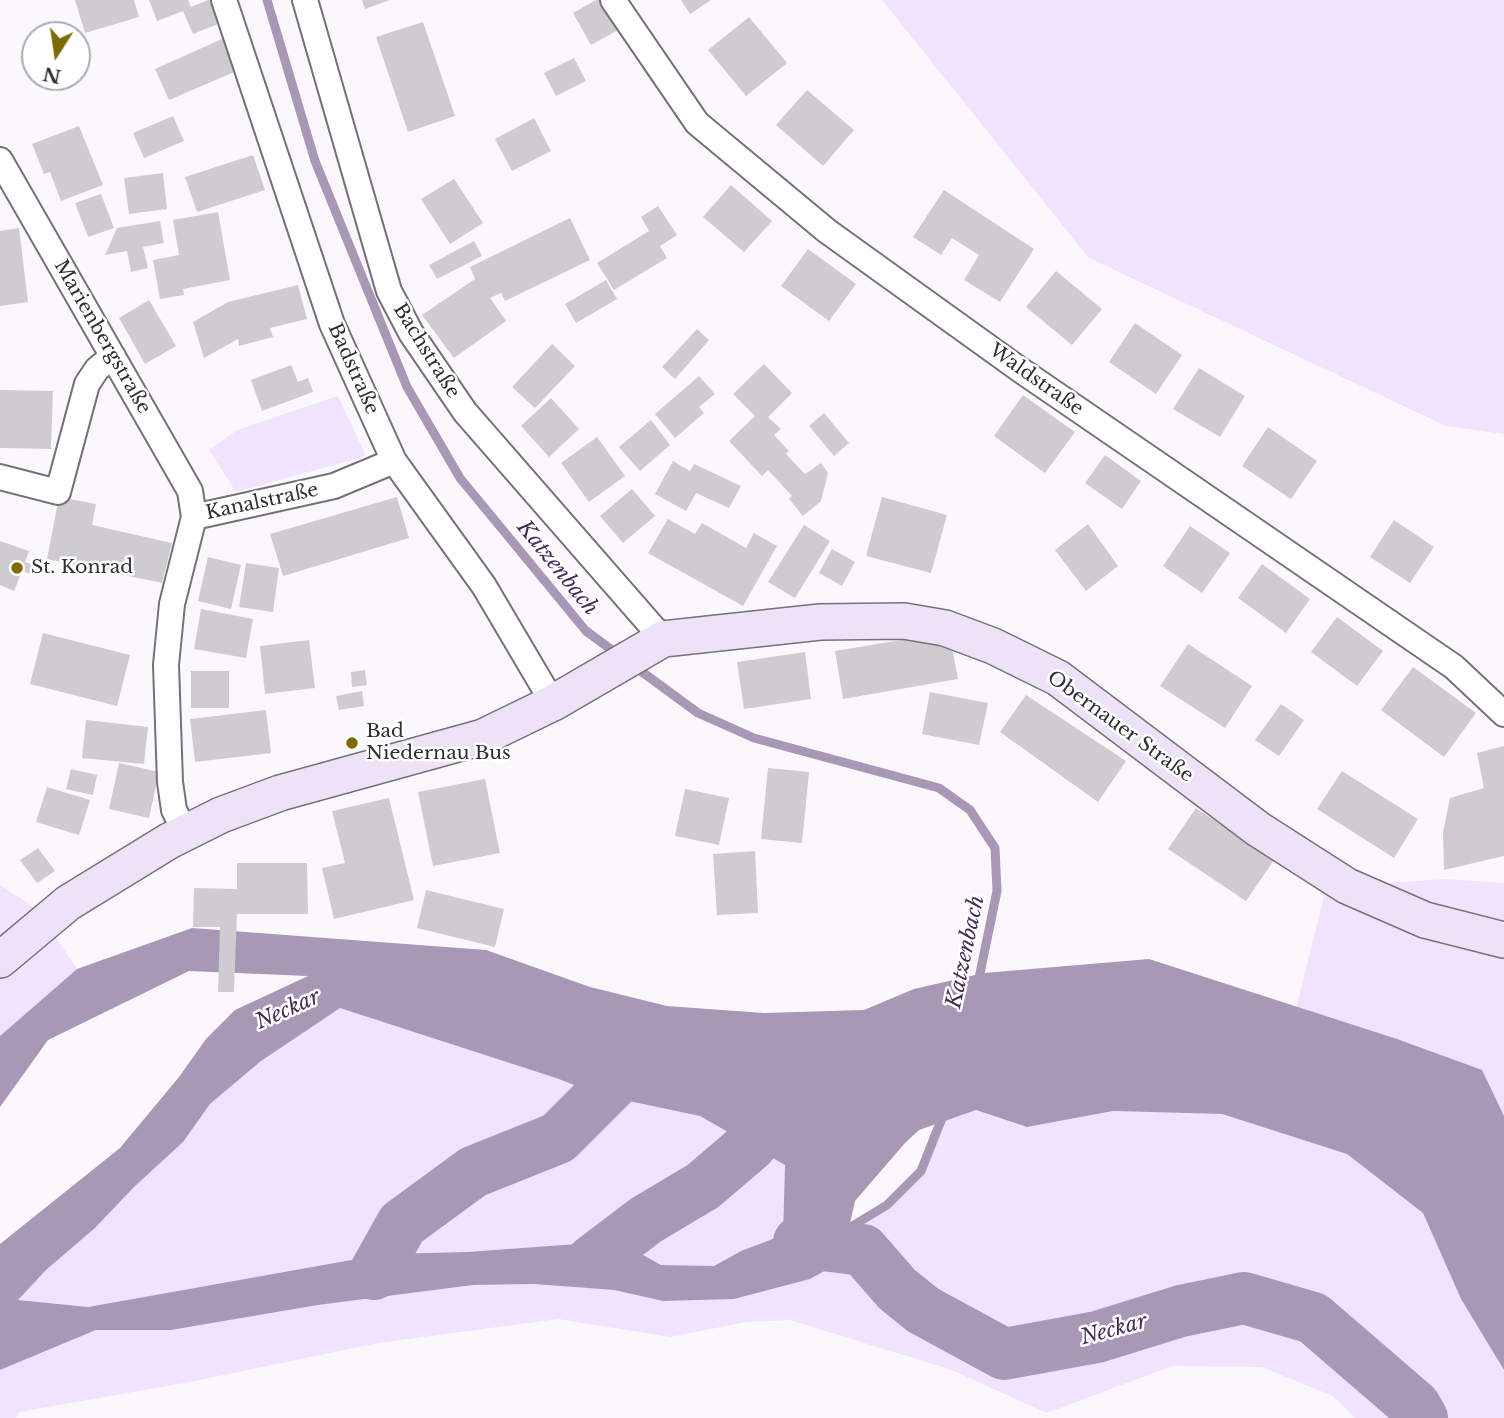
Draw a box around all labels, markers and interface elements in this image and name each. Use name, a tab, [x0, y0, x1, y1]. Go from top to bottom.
north arrow	[21, 21, 91, 91]
text: N	[41, 62, 63, 88]
street label: Marienbergstraße	[49, 256, 155, 418]
street label: Bachstraße	[388, 299, 464, 403]
street label: Badstraße	[323, 320, 383, 418]
street label: Waldstraße	[985, 339, 1087, 421]
street label: Kanalstraße	[204, 479, 320, 525]
water label: Katzenbach	[511, 516, 603, 620]
place label: St. Konrad	[31, 557, 133, 579]
marker: St. Konrad	[9, 560, 25, 576]
street label: Obernauer Straße	[1043, 666, 1197, 788]
place label: Bad Niedernau Bus	[366, 721, 511, 765]
marker: Bad Niedernau Bus	[344, 735, 360, 751]
water label: Katzenbach	[942, 893, 990, 1011]
water label: Neckar	[252, 985, 324, 1035]
water label: Neckar	[1078, 1309, 1150, 1351]

